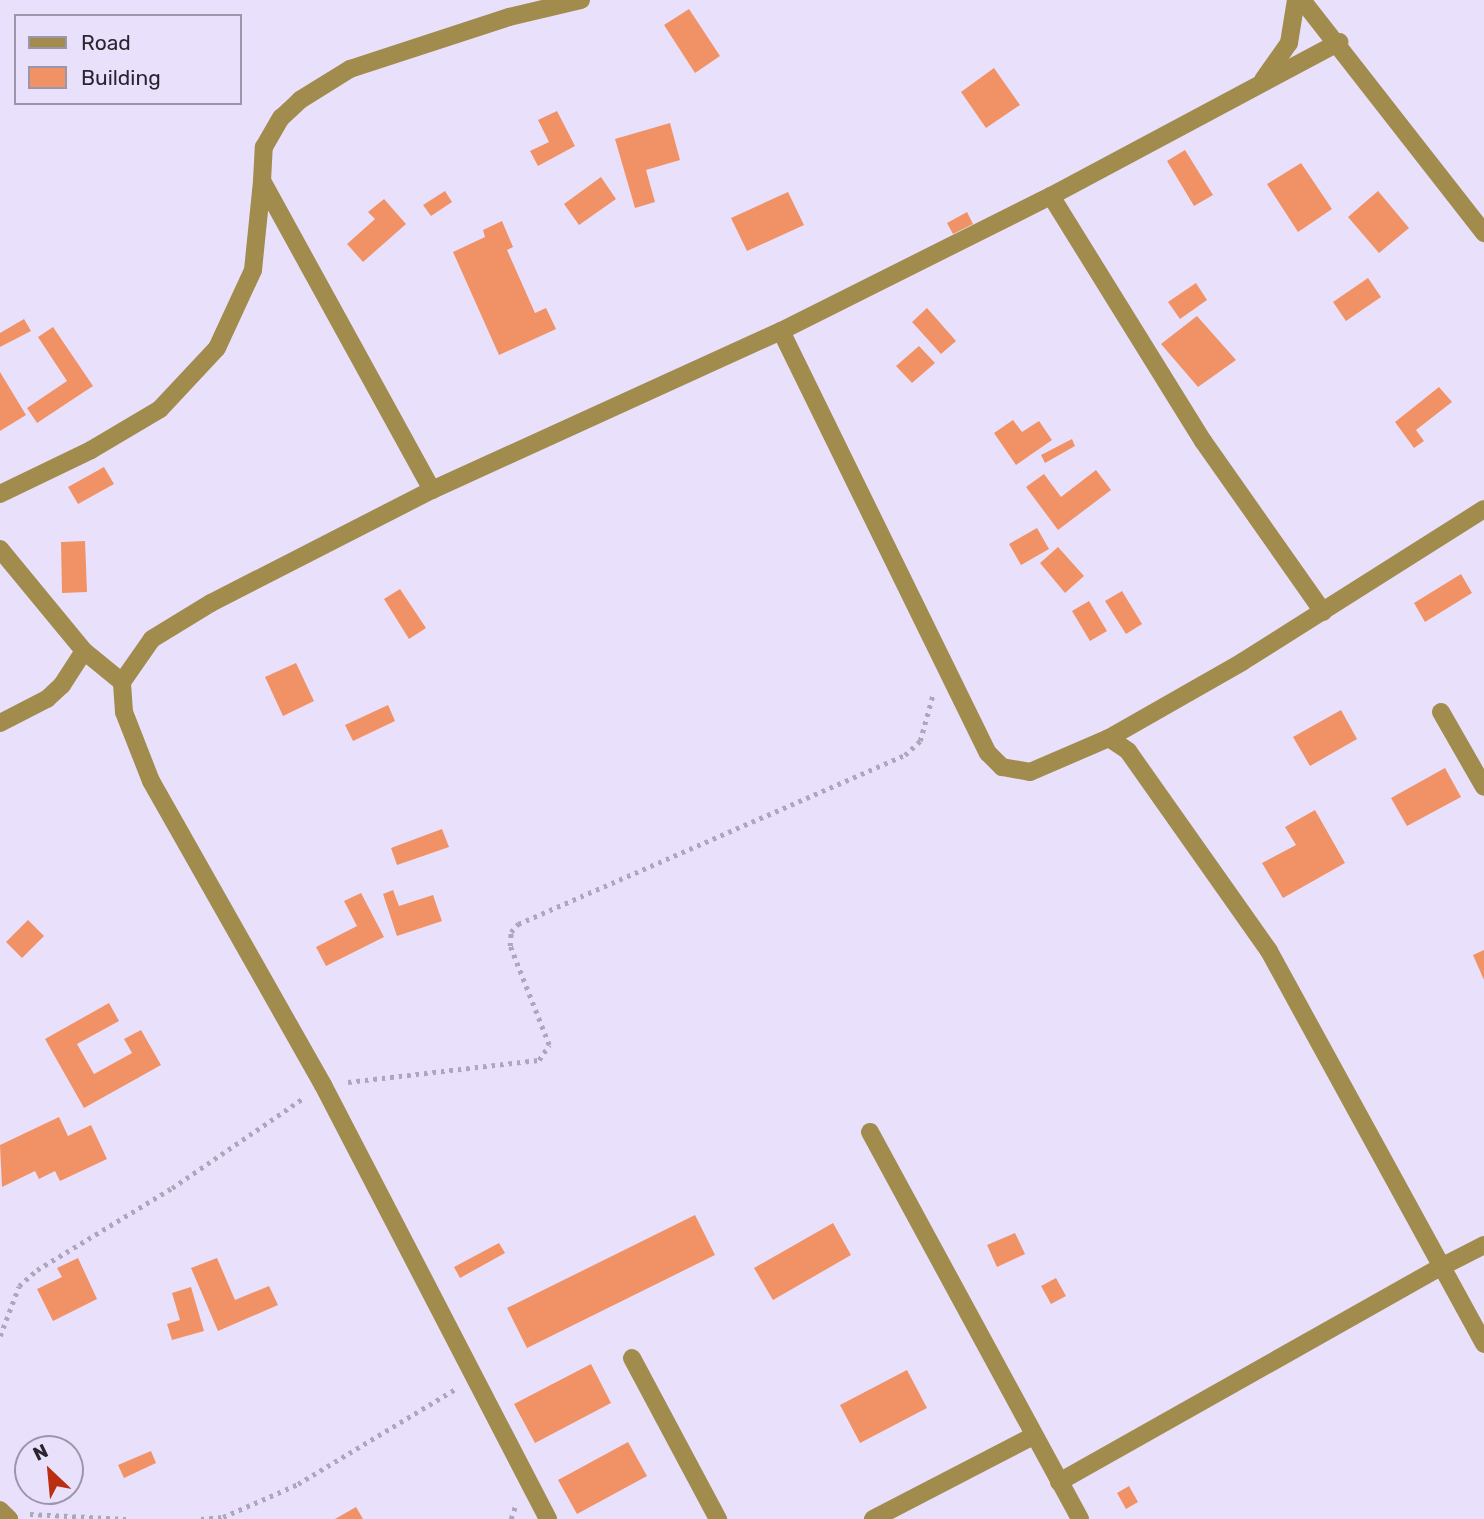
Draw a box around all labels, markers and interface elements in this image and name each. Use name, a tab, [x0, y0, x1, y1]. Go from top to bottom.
legend	[14, 14, 242, 105]
text: Road	[81, 30, 131, 55]
text: Building	[81, 65, 161, 90]
north arrow	[14, 1435, 84, 1505]
text: N	[29, 1439, 52, 1466]

